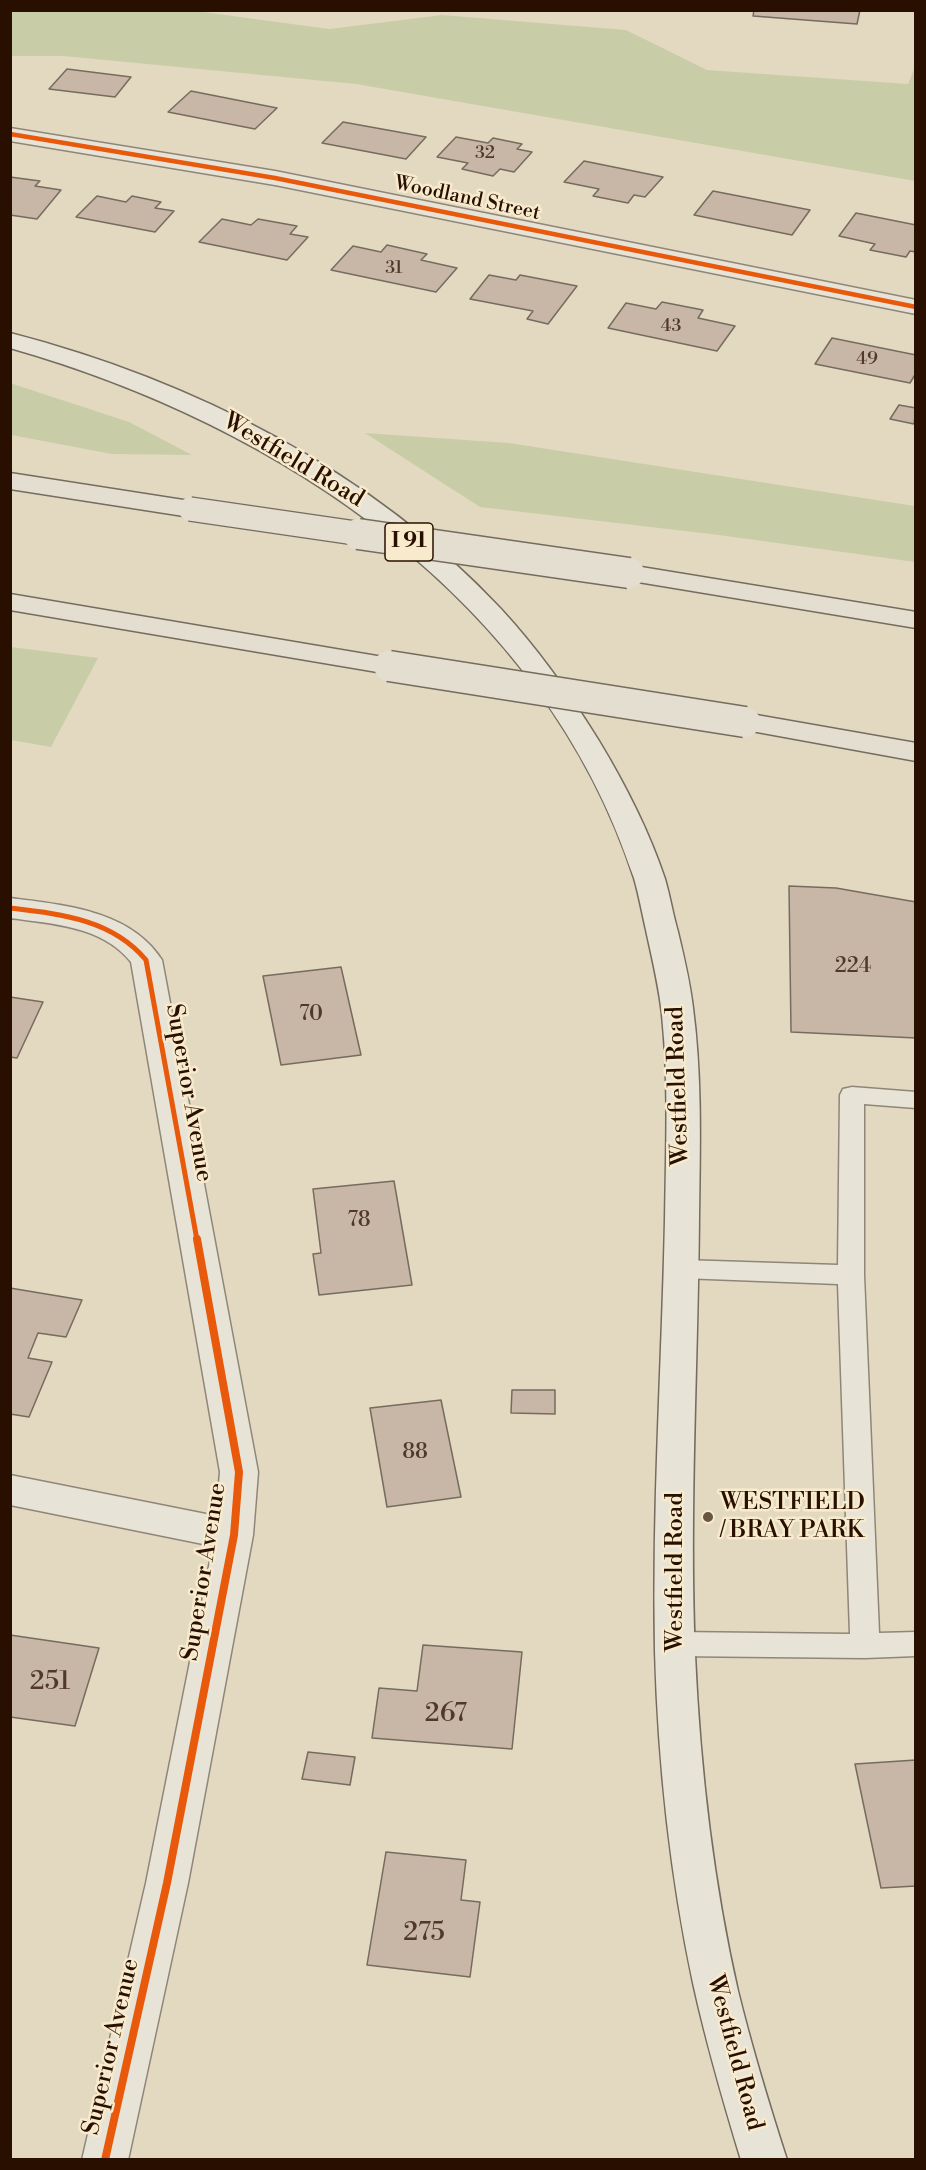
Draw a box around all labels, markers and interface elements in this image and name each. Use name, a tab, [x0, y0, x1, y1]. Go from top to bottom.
house number: 32	[475, 143, 495, 165]
street label: Woodland Street	[392, 172, 542, 226]
house number: 31	[385, 258, 403, 280]
house number: 43	[661, 316, 681, 338]
house number: 49	[856, 349, 878, 371]
street label: Westfield Road	[217, 408, 369, 514]
road number: I 91	[385, 523, 433, 561]
house number: 224	[835, 954, 871, 980]
street label: Superior Avenue	[158, 1002, 218, 1184]
house number: 70	[299, 1002, 323, 1028]
street label: Westfield Road	[662, 1006, 696, 1166]
house number: 78	[347, 1208, 371, 1234]
house number: 88	[402, 1440, 428, 1466]
street label: Superior Avenue	[177, 1481, 233, 1663]
place label: WESTFIELD / BRAY PARK	[720, 1489, 865, 1545]
street label: Westfield Road	[662, 1492, 690, 1652]
marker: WESTFIELD / BRAY PARK	[701, 1510, 715, 1524]
house number: 251	[30, 1667, 70, 1699]
house number: 267	[425, 1699, 467, 1731]
house number: 275	[403, 1918, 445, 1950]
street label: Superior Avenue	[78, 1956, 146, 2138]
street label: Westfield Road	[699, 1972, 769, 2134]

